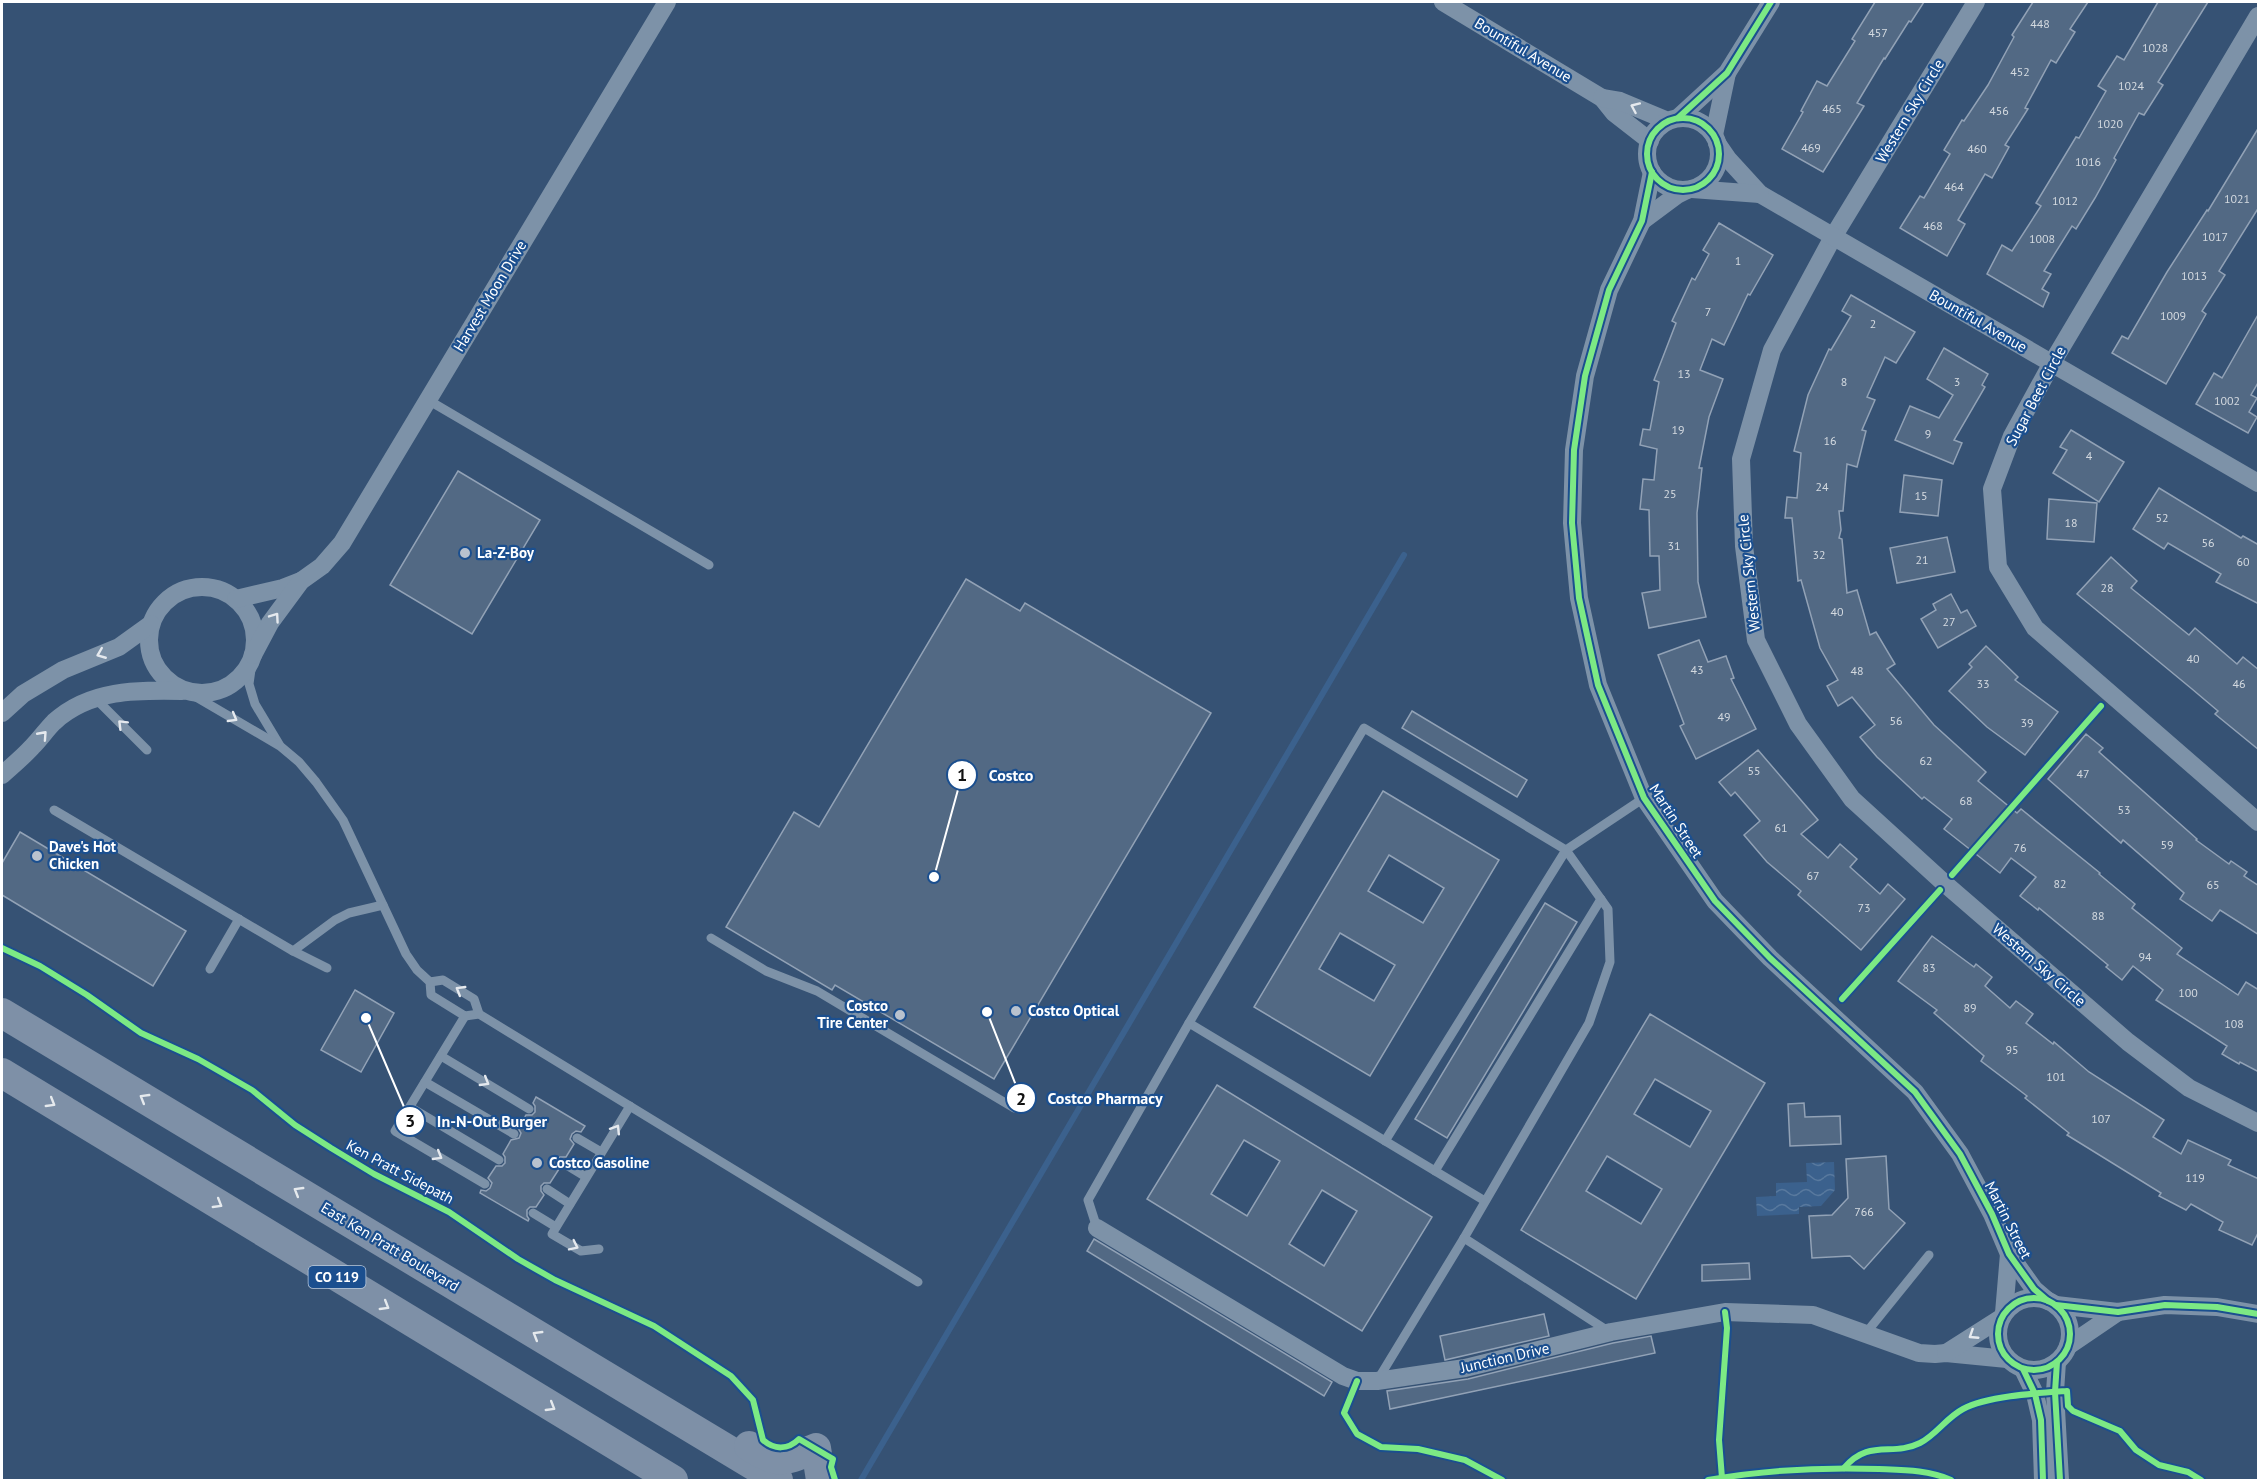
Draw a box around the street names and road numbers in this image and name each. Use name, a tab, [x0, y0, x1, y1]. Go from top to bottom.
street label: Bountiful Avenue	[1471, 13, 1575, 86]
street label: Western Sky Circle	[1871, 55, 1948, 166]
street label: Harvest Moon Drive	[449, 237, 530, 355]
street label: Bountiful Avenue	[1926, 285, 2031, 356]
street label: Sugar Beet Circle	[2001, 343, 2070, 449]
street label: Western Sky Circle	[1733, 514, 1764, 632]
street label: Martin Street	[1645, 780, 1707, 861]
street label: Western Sky Circle	[1989, 919, 2090, 1010]
street label: Ken Pratt Sidepath	[343, 1135, 457, 1208]
street label: Martin Street	[1981, 1178, 2036, 1262]
street label: East Ken Pratt Boulevard	[318, 1198, 463, 1295]
road number: CO 119	[308, 1266, 366, 1288]
street label: Junction Drive	[1458, 1338, 1551, 1377]

